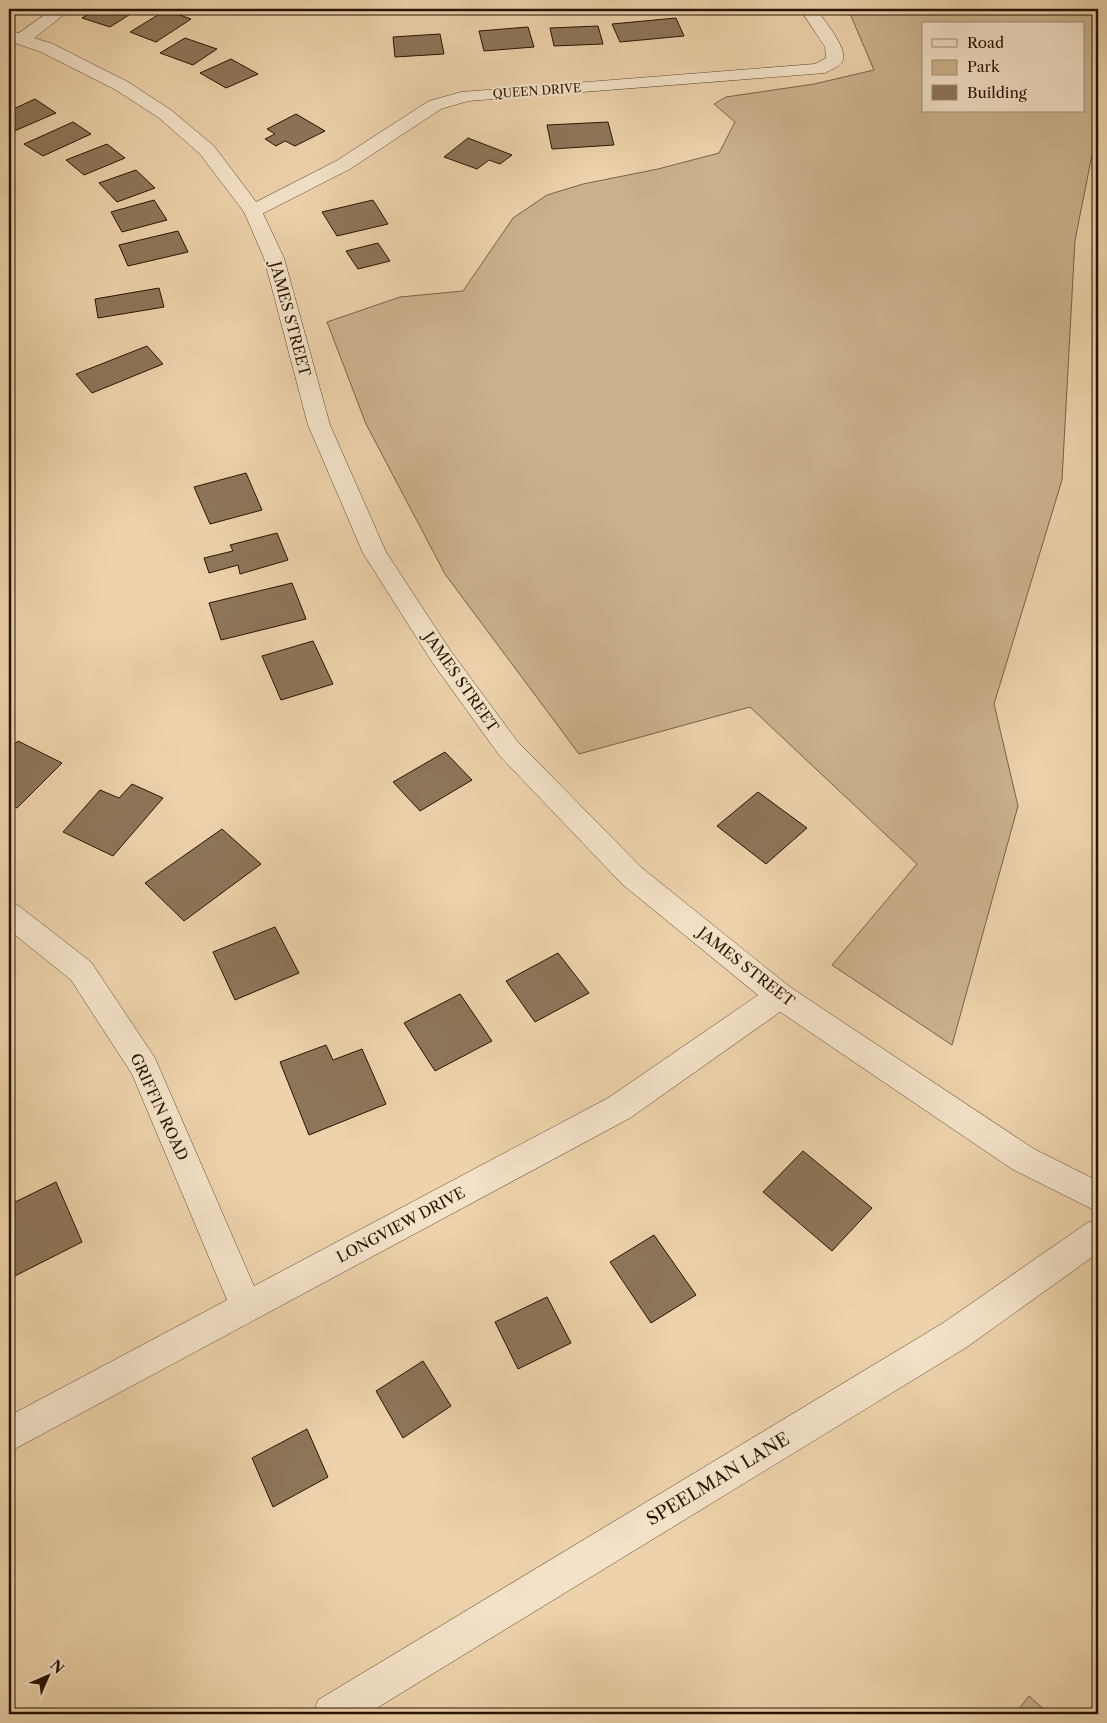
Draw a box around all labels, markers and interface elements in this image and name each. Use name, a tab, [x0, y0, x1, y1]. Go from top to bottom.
legend	[922, 22, 1084, 112]
text: Road	[967, 33, 1004, 52]
text: Park	[967, 57, 1001, 76]
street label: QUEEN DRIVE	[492, 80, 582, 101]
text: Building	[967, 83, 1027, 102]
street label: JAMES STREET	[266, 257, 315, 379]
street label: JAMES STREET	[419, 626, 503, 736]
street label: JAMES STREET	[692, 922, 799, 1011]
street label: GRIFFIN ROAD	[126, 1050, 193, 1163]
street label: LONGVIEW DRIVE	[333, 1183, 468, 1266]
street label: SPEELMAN LANE	[643, 1428, 793, 1530]
north arrow	[22, 1650, 72, 1700]
text: N	[47, 1656, 68, 1677]

